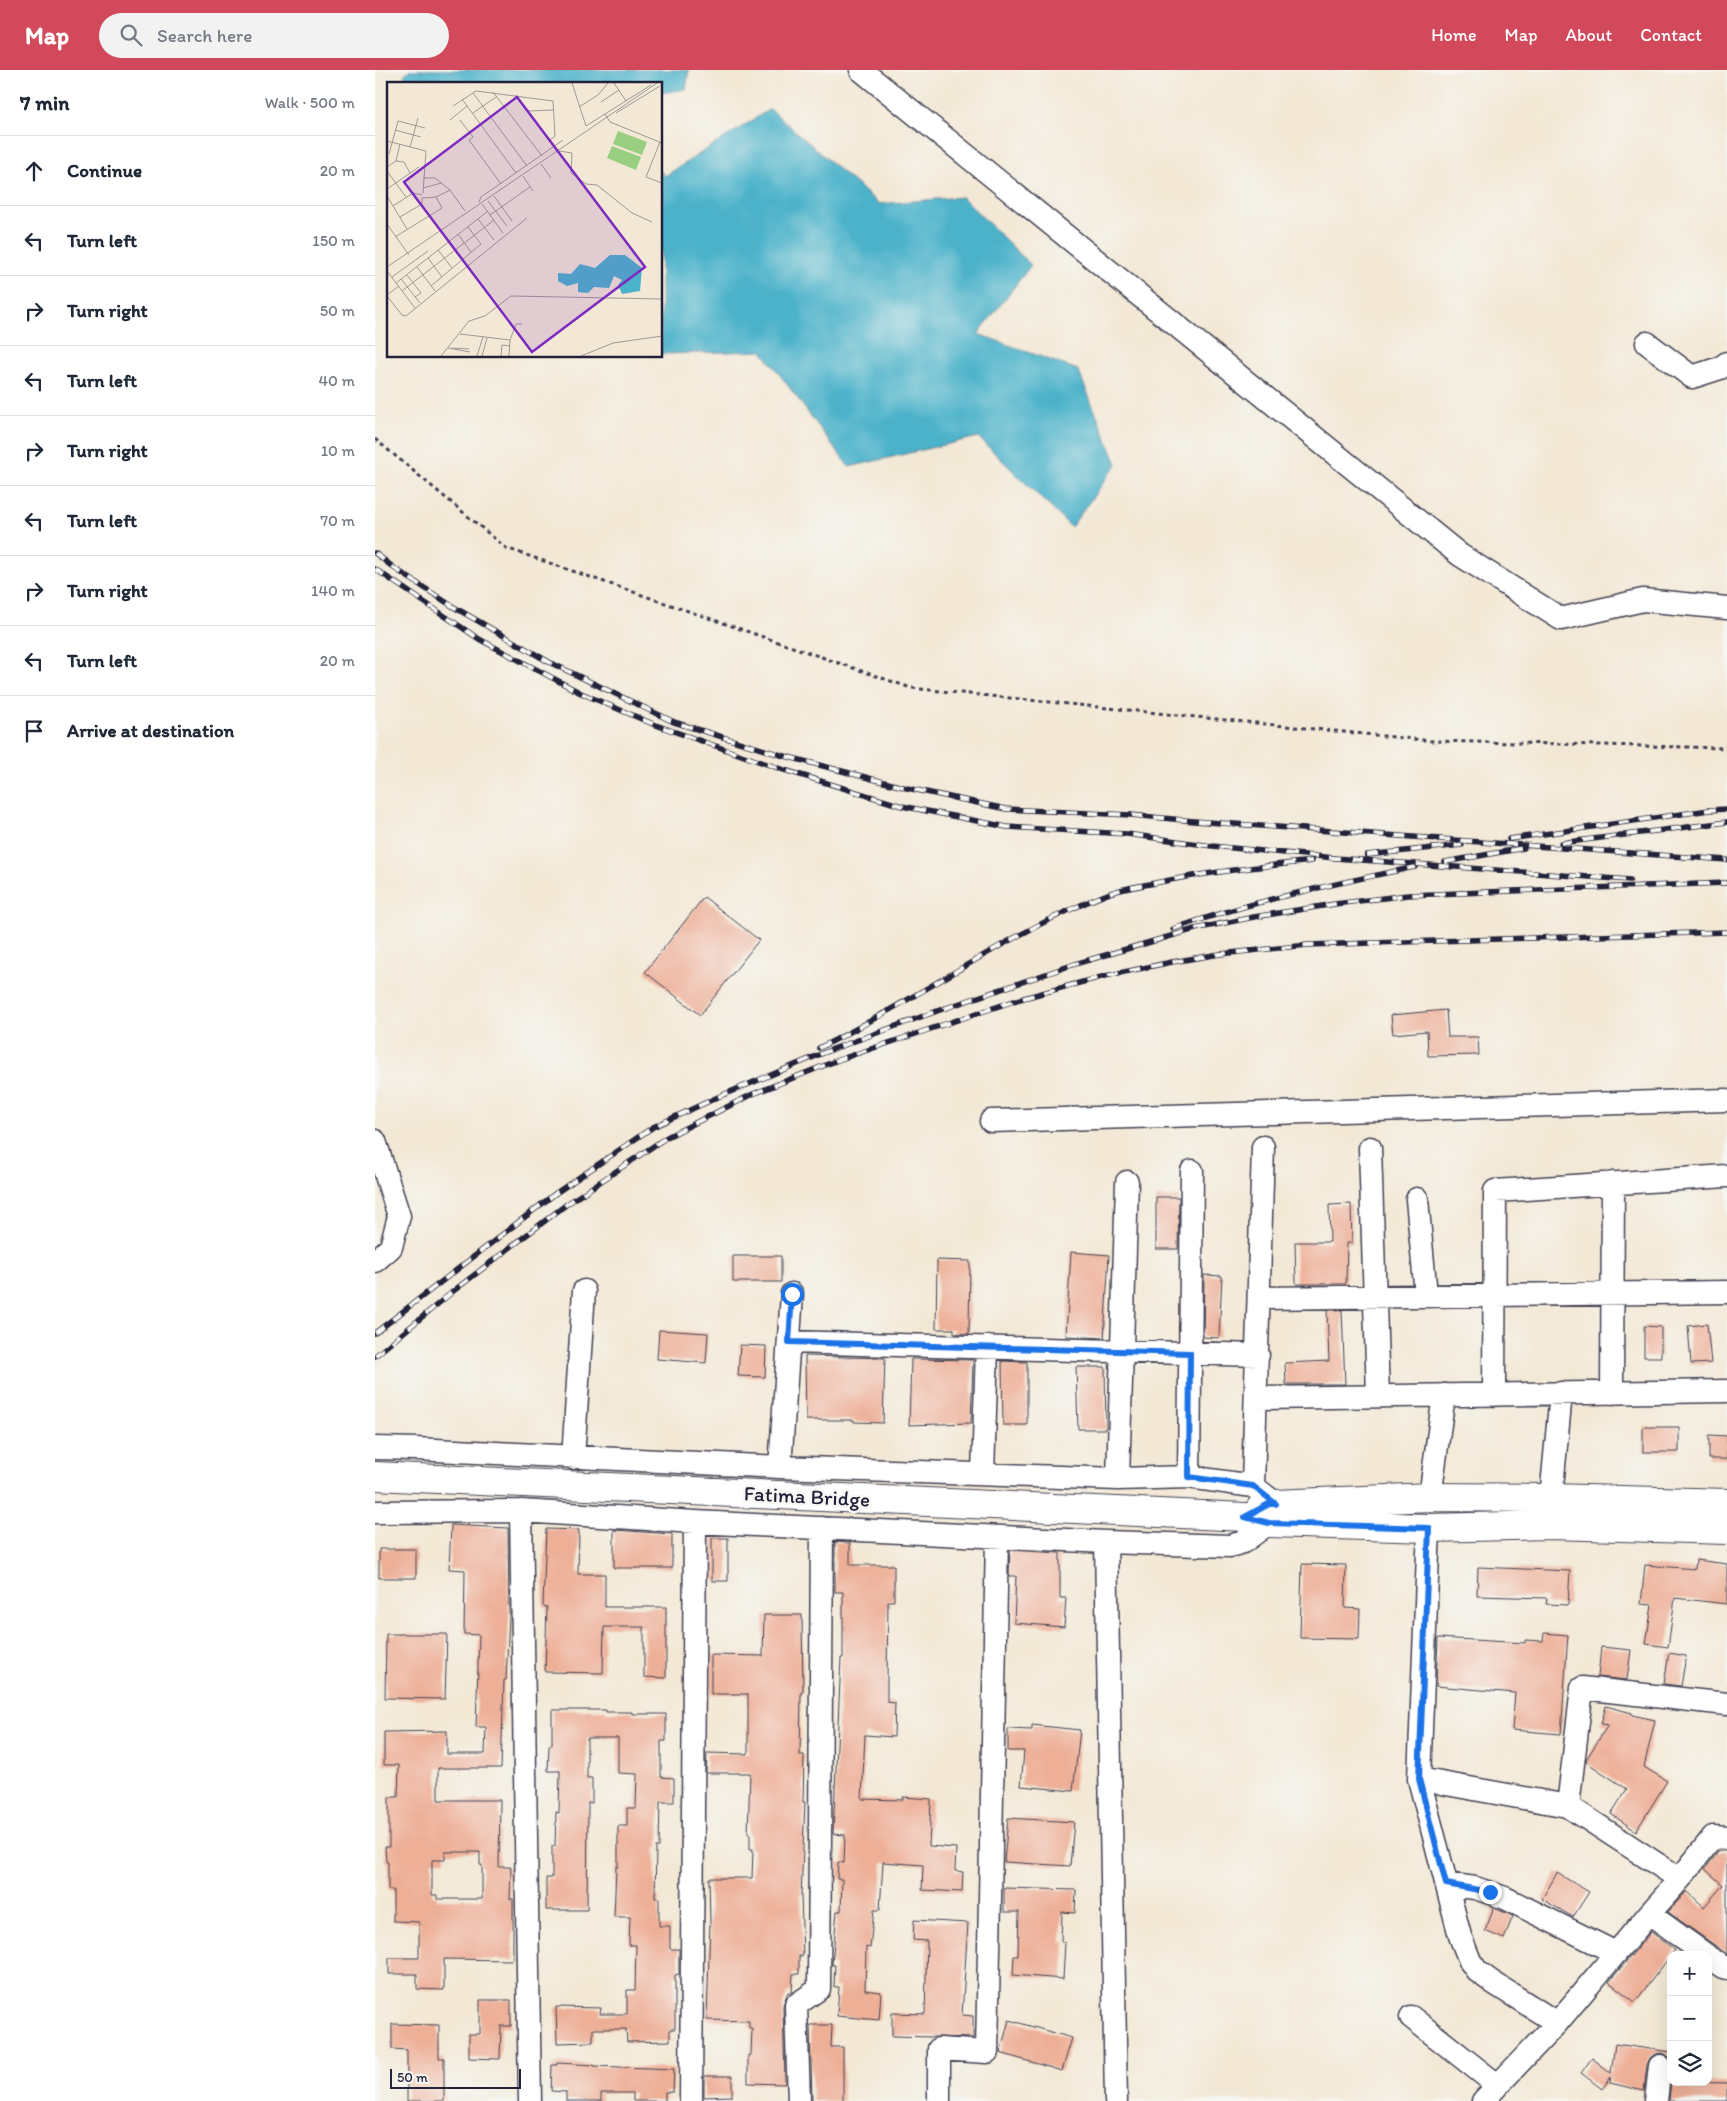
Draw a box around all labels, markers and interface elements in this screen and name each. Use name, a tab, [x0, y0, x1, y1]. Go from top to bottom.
search box	[99, 13, 449, 58]
text: Map	[25, 21, 69, 50]
icon: search	[117, 21, 145, 49]
text: Search here	[157, 24, 252, 47]
text: Home	[1431, 24, 1477, 46]
text: Map	[1505, 24, 1538, 46]
text: About	[1566, 24, 1612, 46]
text: Contact	[1640, 24, 1702, 46]
inset map	[387, 82, 663, 358]
text: 7 min	[20, 90, 69, 115]
text: Walk · 500 m	[265, 93, 355, 112]
icon: ahead	[20, 157, 48, 185]
text: Continue	[67, 159, 142, 182]
text: 20 m	[320, 161, 355, 180]
icon: left	[20, 227, 48, 255]
text: Turn left	[67, 229, 137, 252]
text: 150 m	[312, 231, 355, 250]
icon: right	[20, 297, 48, 325]
text: Turn right	[67, 299, 148, 322]
text: 50 m	[320, 301, 355, 320]
icon: left	[20, 367, 48, 395]
text: Turn left	[67, 369, 137, 392]
text: 40 m	[318, 371, 355, 390]
icon: right	[20, 437, 48, 465]
text: Turn right	[67, 439, 148, 462]
text: 10 m	[321, 441, 355, 460]
icon: left	[20, 507, 48, 535]
text: Turn left	[67, 509, 137, 532]
text: 70 m	[320, 511, 355, 530]
icon: right	[20, 577, 48, 605]
text: Turn right	[67, 579, 148, 602]
text: 140 m	[311, 581, 355, 600]
icon: left	[20, 647, 48, 675]
text: Turn left	[67, 649, 137, 672]
text: 20 m	[320, 651, 355, 670]
icon: arrive	[20, 717, 48, 745]
text: Arrive at destination	[67, 719, 234, 742]
route start	[781, 1283, 804, 1306]
street label: Fatima Bridge	[743, 1480, 871, 1512]
route end	[1479, 1881, 1502, 1904]
map controls	[1667, 1951, 1712, 2086]
button: +	[1667, 1951, 1712, 1996]
button: −	[1667, 1996, 1712, 2041]
button: layers	[1667, 2041, 1712, 2086]
scale bar	[390, 2066, 521, 2089]
text: 50 m	[397, 2069, 428, 2086]

